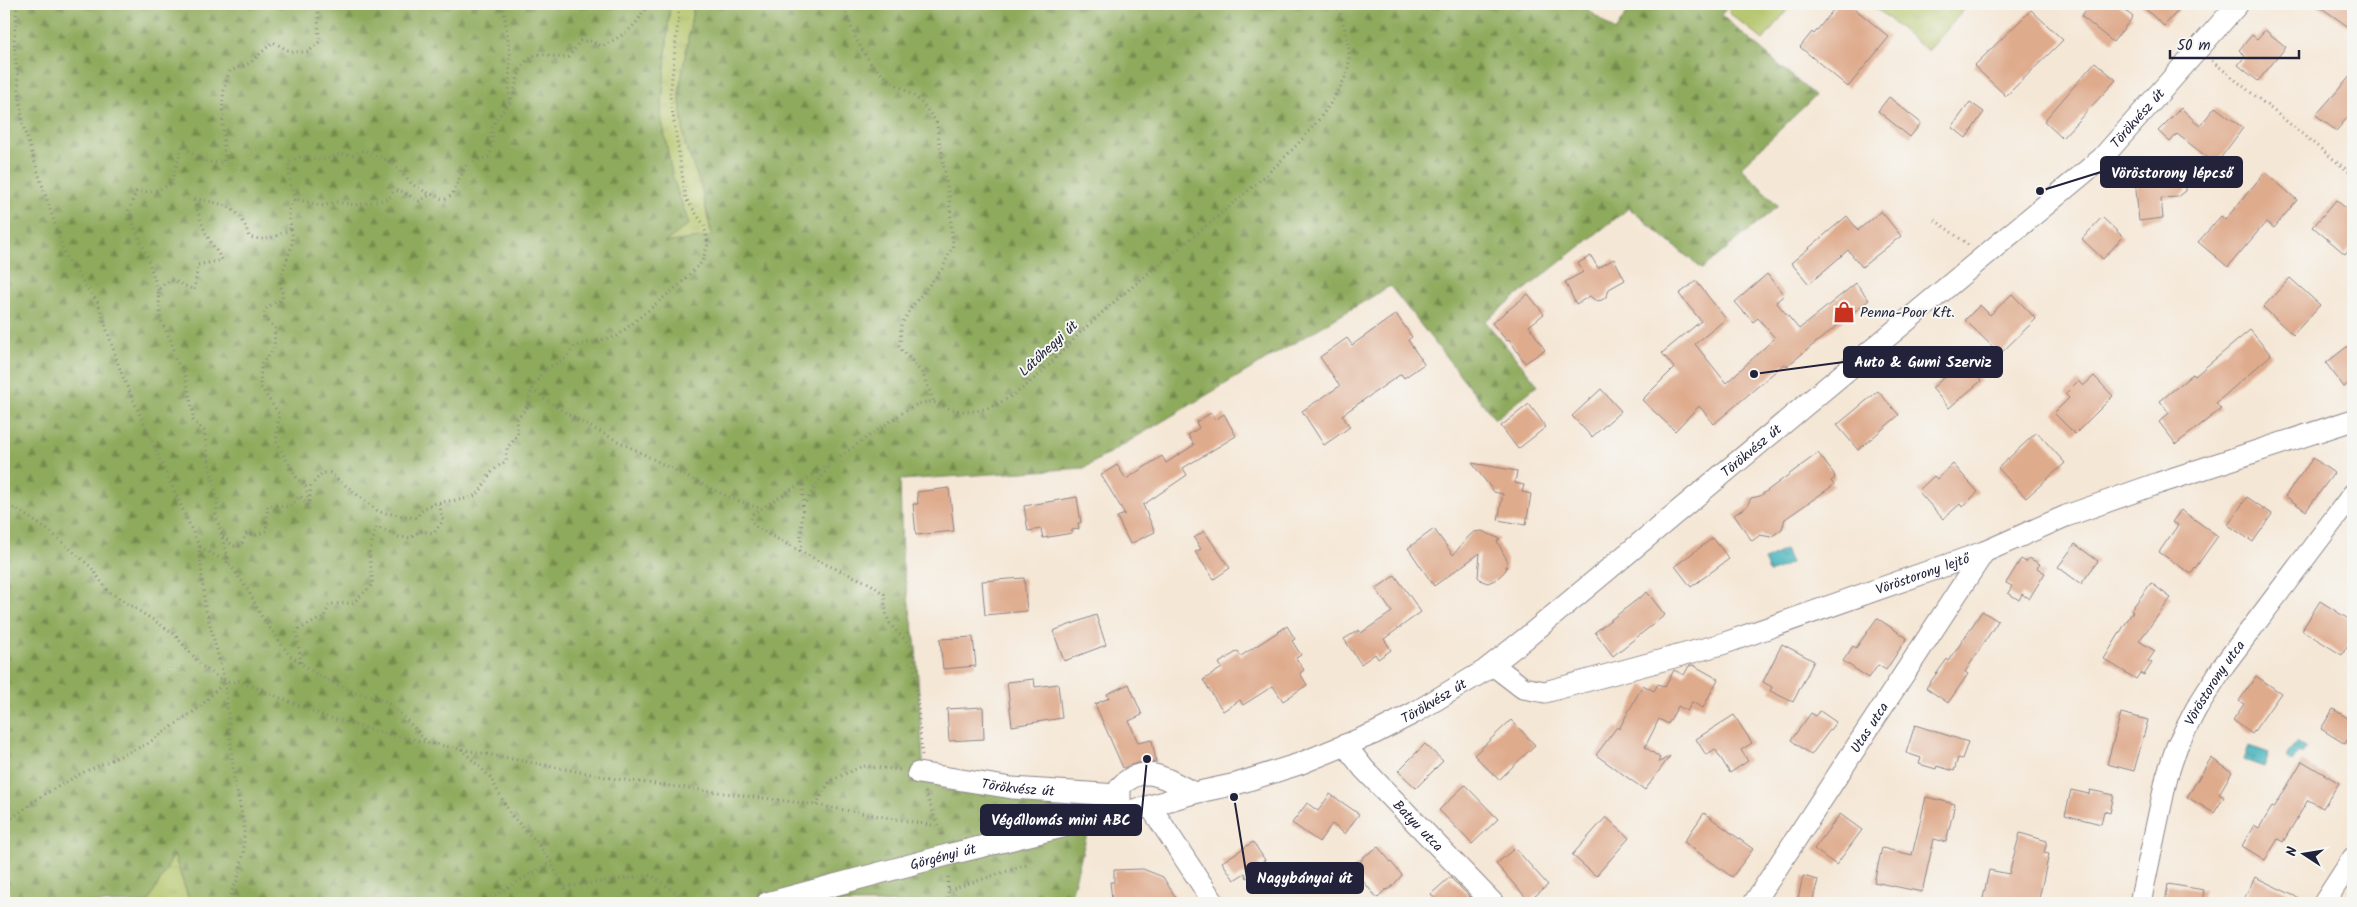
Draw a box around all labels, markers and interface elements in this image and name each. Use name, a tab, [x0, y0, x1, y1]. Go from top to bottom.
scale bar	[2170, 28, 2298, 60]
text: 50 m	[2177, 34, 2211, 58]
street label: Törökvész út	[2105, 84, 2171, 154]
callout: Vöröstorony lépcső	[2101, 157, 2242, 187]
text: Vöröstorony lépcső	[2111, 162, 2235, 186]
shop icon: Penna-Poor Kft.	[1831, 299, 1857, 325]
place label: Penna-Poor Kft.	[1860, 302, 1955, 324]
street label: Látóhegyi út	[1014, 315, 1084, 382]
callout: Auto & Gumi Szerviz	[1844, 347, 2002, 377]
text: Auto & Gumi Szerviz	[1854, 351, 1992, 375]
street label: Törökvész út	[1717, 419, 1787, 483]
street label: Vöröstorony lejtő	[1873, 547, 1974, 601]
street label: Vöröstorony utca	[2179, 636, 2251, 730]
street label: Törökvész út	[1397, 673, 1472, 730]
street label: Utas utca	[1845, 698, 1895, 758]
street label: Törökvész út	[980, 773, 1056, 803]
street label: Batyu utca	[1387, 795, 1448, 857]
callout: Végállomás mini ABC	[981, 805, 1141, 835]
text: Végállomás mini ABC	[991, 809, 1131, 833]
north arrow	[2280, 830, 2330, 880]
street label: Görgényi út	[908, 838, 979, 876]
text: N	[2281, 845, 2304, 858]
callout: Nagybányai út	[1247, 863, 1363, 893]
text: Nagybányai út	[1257, 867, 1353, 891]

